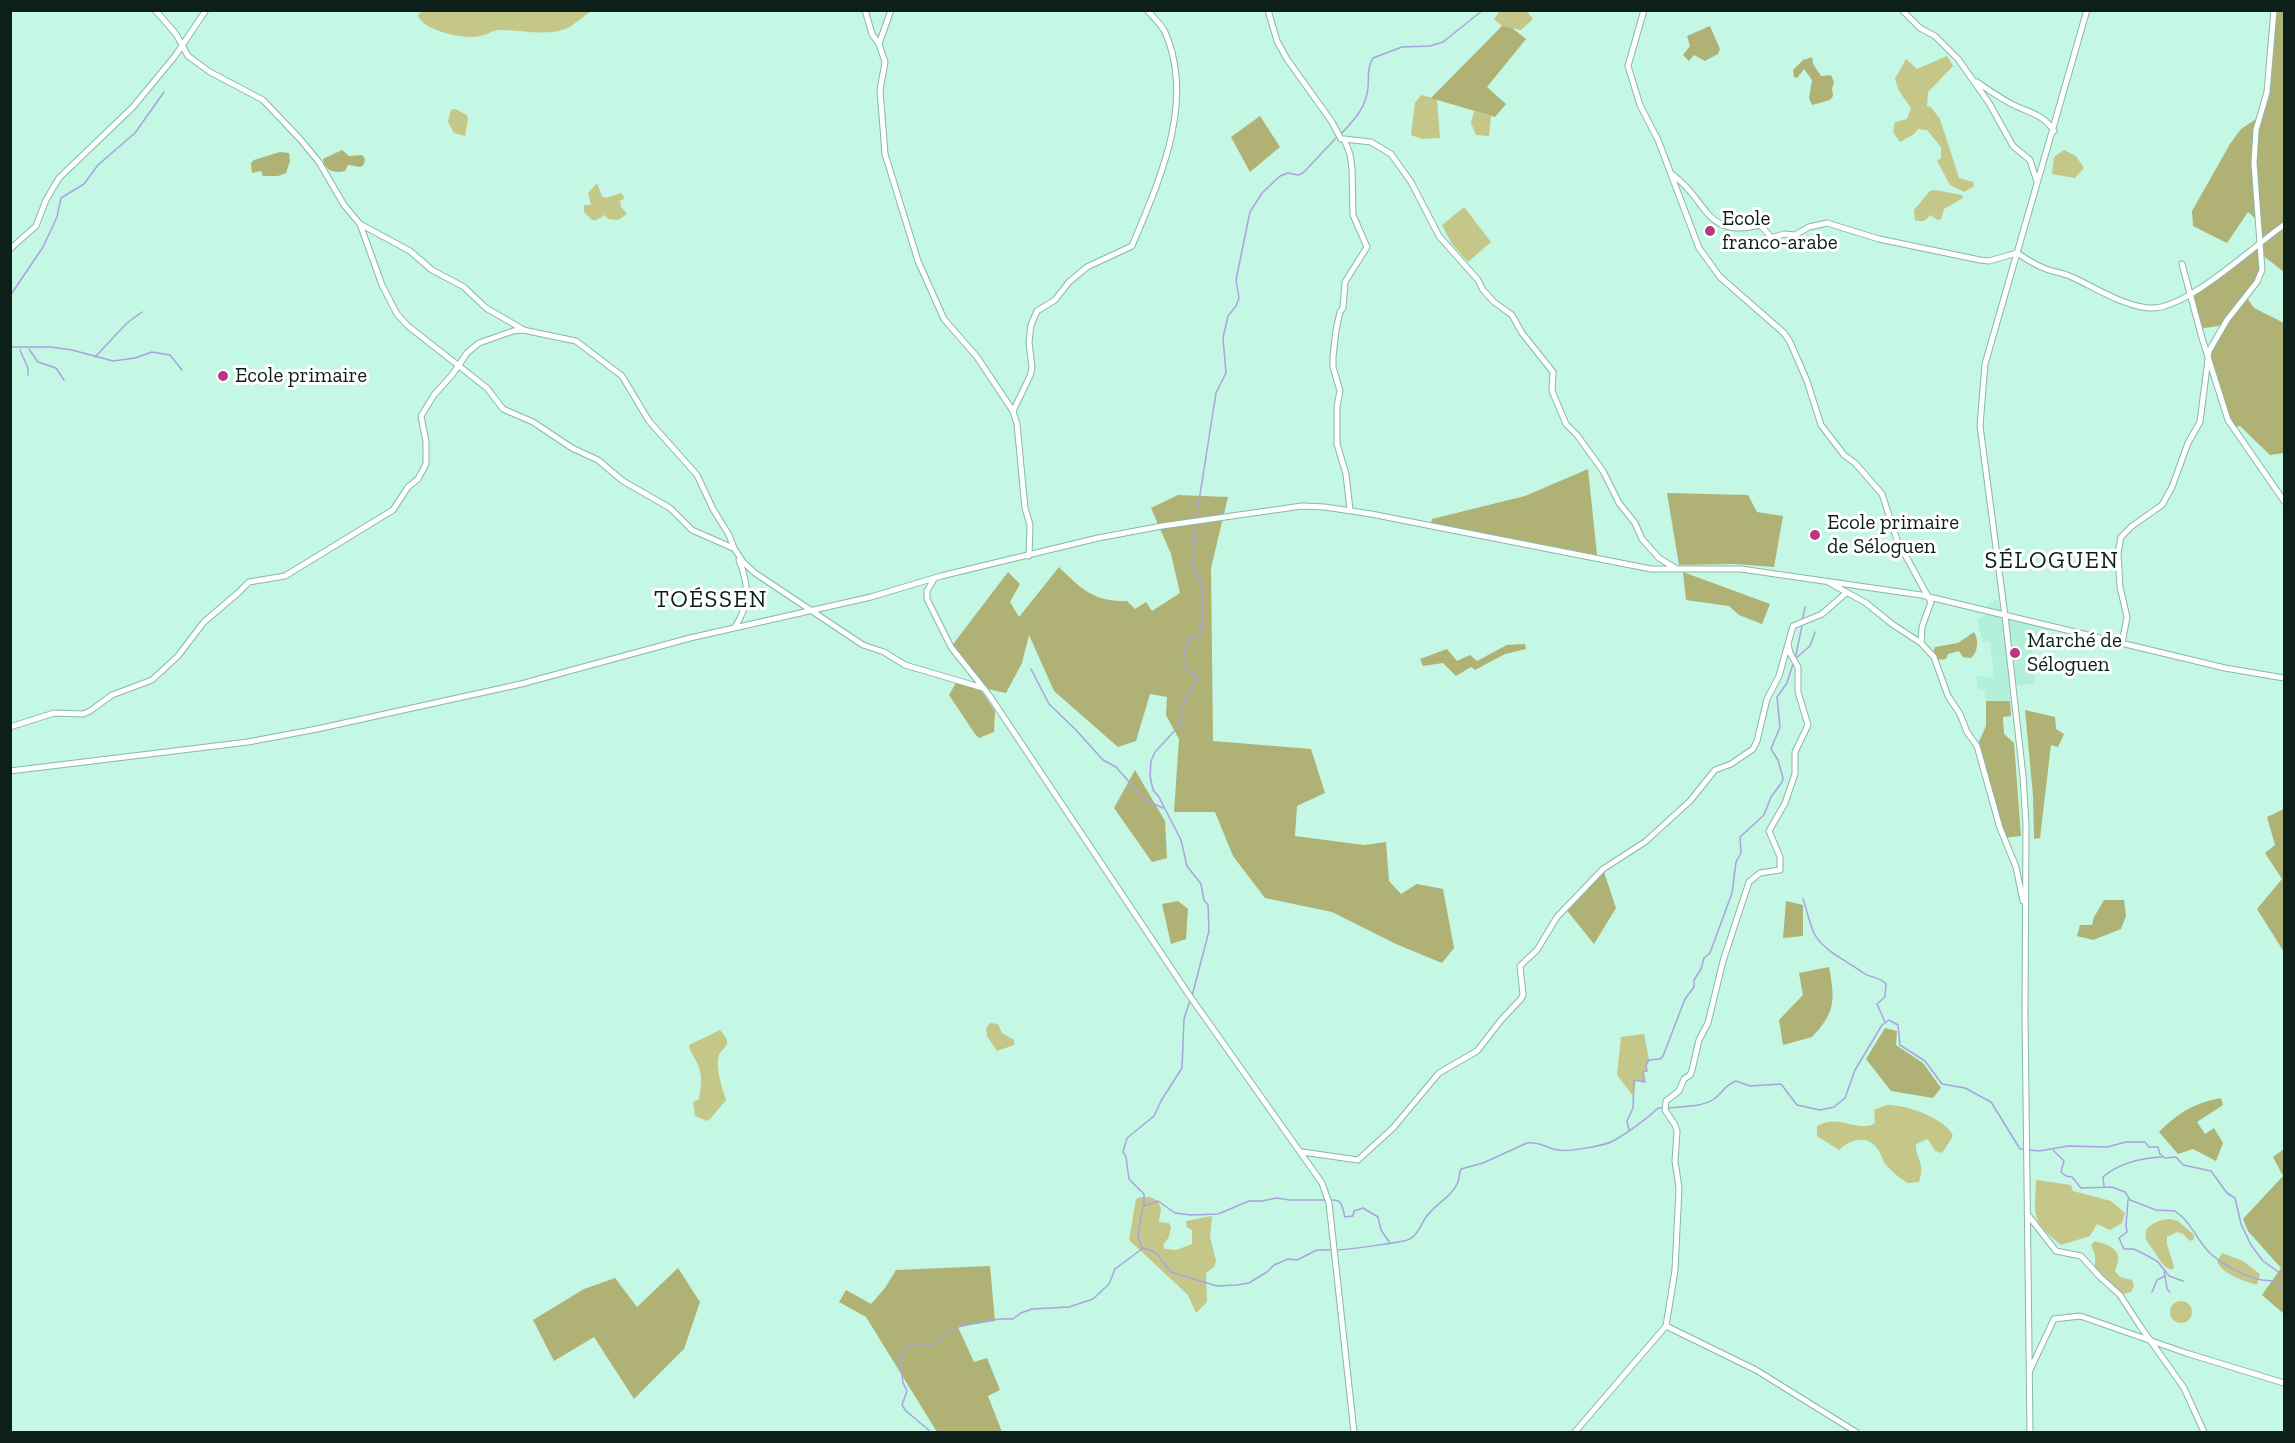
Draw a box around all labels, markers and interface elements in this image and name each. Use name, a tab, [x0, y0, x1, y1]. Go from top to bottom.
place label: Ecole franco-arabe	[1722, 206, 1838, 256]
marker: Ecole franco-arabe	[1703, 224, 1717, 238]
place label: Ecole primaire	[235, 363, 367, 389]
marker: Ecole primaire	[216, 369, 230, 383]
place label: Ecole primaire de Séloguen	[1827, 510, 1959, 560]
marker: Ecole primaire de Séloguen	[1808, 528, 1822, 542]
district label: SÉLOGUEN	[1984, 547, 2120, 575]
district label: TOÉSSEN	[654, 586, 768, 614]
place label: Marché de Séloguen	[2027, 628, 2122, 678]
marker: Marché de Séloguen	[2008, 646, 2022, 660]

